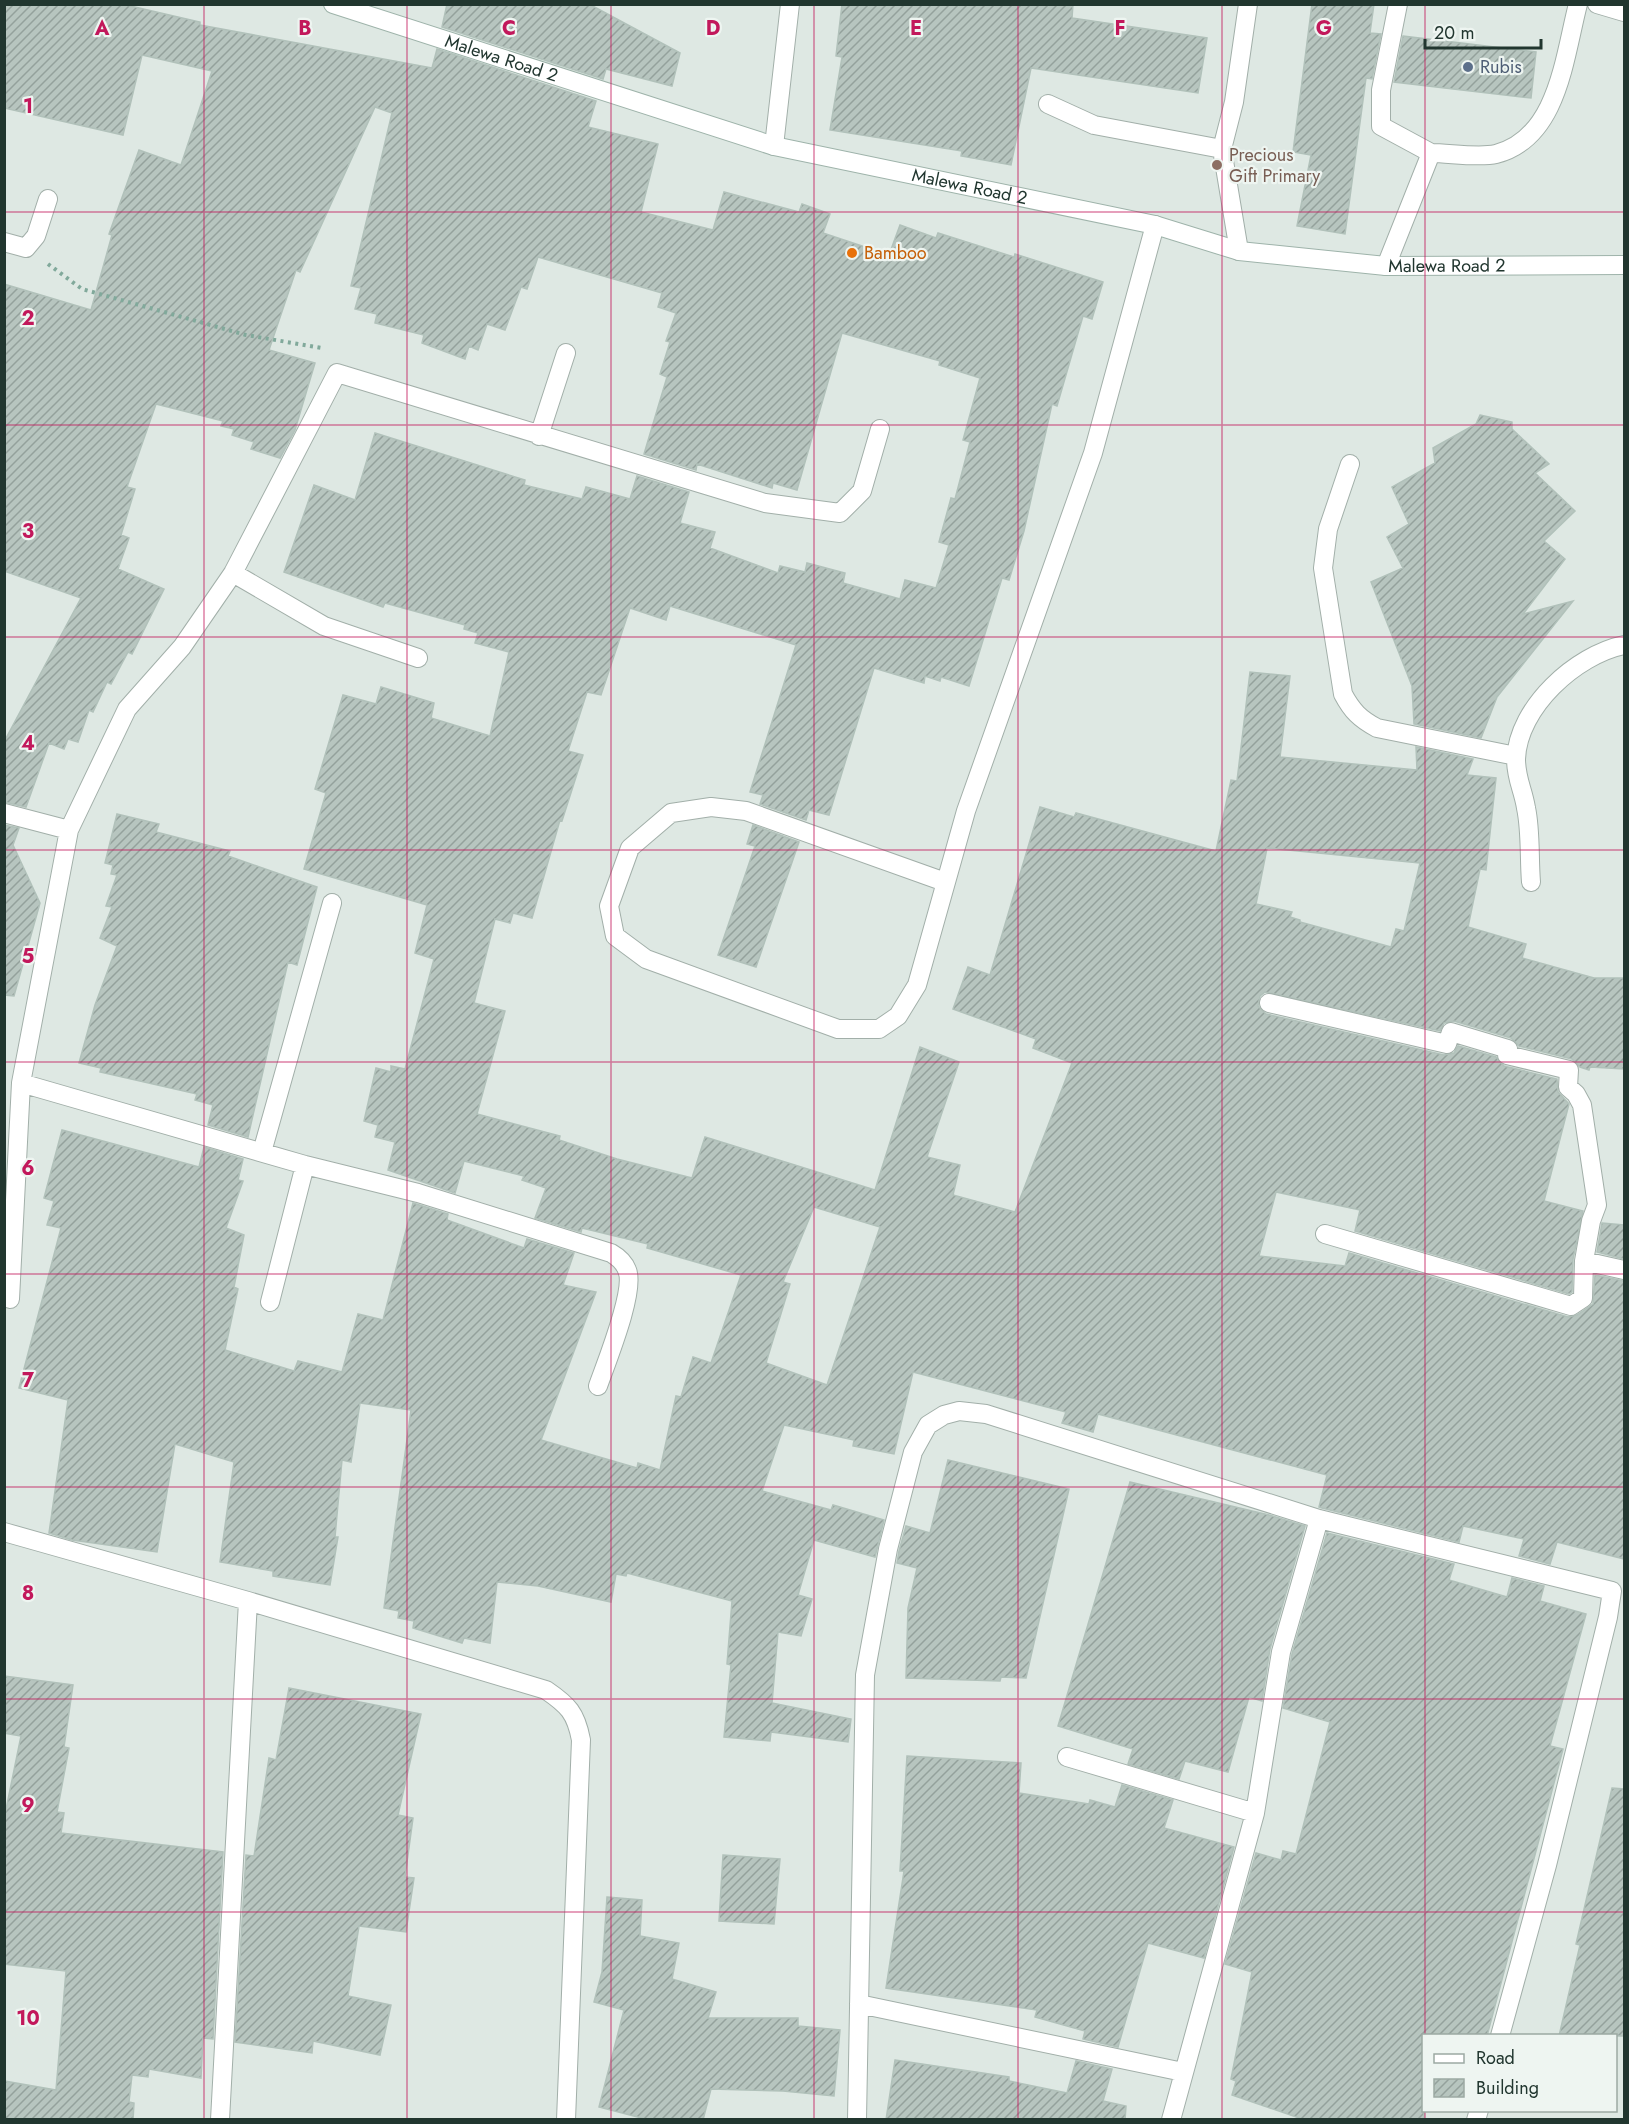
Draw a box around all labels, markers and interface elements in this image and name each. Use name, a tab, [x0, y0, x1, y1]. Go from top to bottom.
scale bar	[1425, 12, 1540, 50]
text: A	[94, 14, 110, 43]
text: B	[298, 14, 312, 43]
text: C	[502, 14, 516, 43]
text: D	[706, 14, 720, 43]
text: E	[910, 14, 922, 43]
text: F	[1114, 14, 1126, 43]
text: G	[1316, 14, 1332, 43]
text: 20 m	[1434, 20, 1474, 46]
street label: Malewa Road 2	[442, 28, 561, 89]
place label: Rubis	[1480, 54, 1522, 80]
marker: Rubis	[1461, 60, 1475, 74]
text: 1	[23, 92, 33, 121]
place label: Precious Gift Primary	[1229, 142, 1320, 189]
marker: Precious Gift Primary	[1210, 158, 1224, 172]
street label: Malewa Road 2	[909, 162, 1030, 211]
place label: Bamboo	[864, 240, 927, 266]
marker: Bamboo	[845, 246, 859, 260]
street label: Malewa Road 2	[1388, 252, 1506, 279]
text: 2	[21, 304, 35, 333]
text: 3	[22, 517, 34, 546]
text: 4	[21, 729, 35, 758]
text: 5	[22, 942, 35, 971]
text: 6	[21, 1154, 35, 1183]
text: 7	[22, 1366, 35, 1395]
text: 8	[22, 1579, 34, 1608]
text: 9	[21, 1791, 35, 1820]
text: 10	[16, 2004, 40, 2033]
legend	[1422, 2034, 1617, 2112]
text: Road	[1476, 2045, 1515, 2071]
text: Building	[1476, 2075, 1539, 2101]

